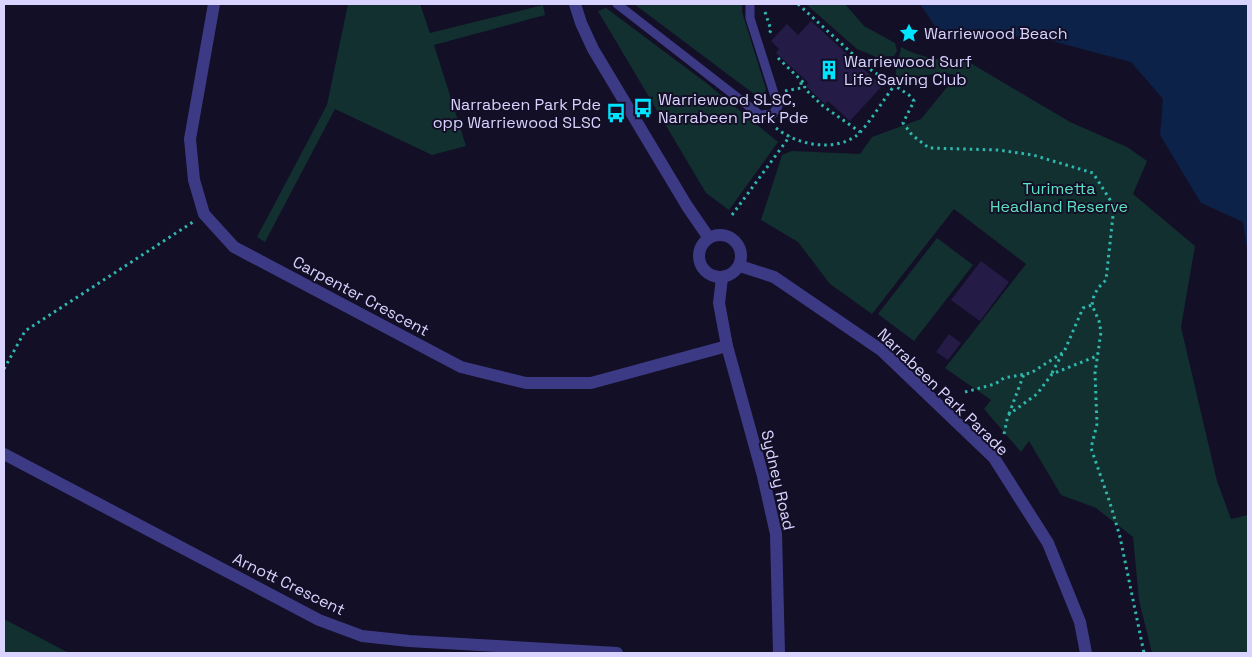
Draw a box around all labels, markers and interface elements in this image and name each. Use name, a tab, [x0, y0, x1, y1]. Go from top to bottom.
place icon: Warriewood Beach	[898, 22, 920, 44]
place label: Warriewood Beach	[924, 23, 1068, 44]
place label: Warriewood Surf Life Saving Club	[844, 51, 972, 90]
building icon: Warriewood Surf Life Saving Club	[818, 59, 840, 81]
place label: Warriewood SLSC, Narrabeen Park Pde	[658, 89, 809, 128]
place label: Narrabeen Park Pde opp Warriewood SLSC	[433, 94, 601, 133]
bus stop icon: Warriewood SLSC, Narrabeen Park Pde	[632, 97, 654, 119]
bus stop icon: Narrabeen Park Pde opp Warriewood SLSC	[605, 102, 627, 124]
park label: Turimetta Headland Reserve	[990, 178, 1128, 217]
street label: Carpenter Crescent	[289, 251, 433, 341]
street label: Narrabeen Park Parade	[873, 324, 1013, 460]
street label: Sydney Road	[756, 428, 800, 532]
street label: Arnott Crescent	[229, 548, 349, 620]

